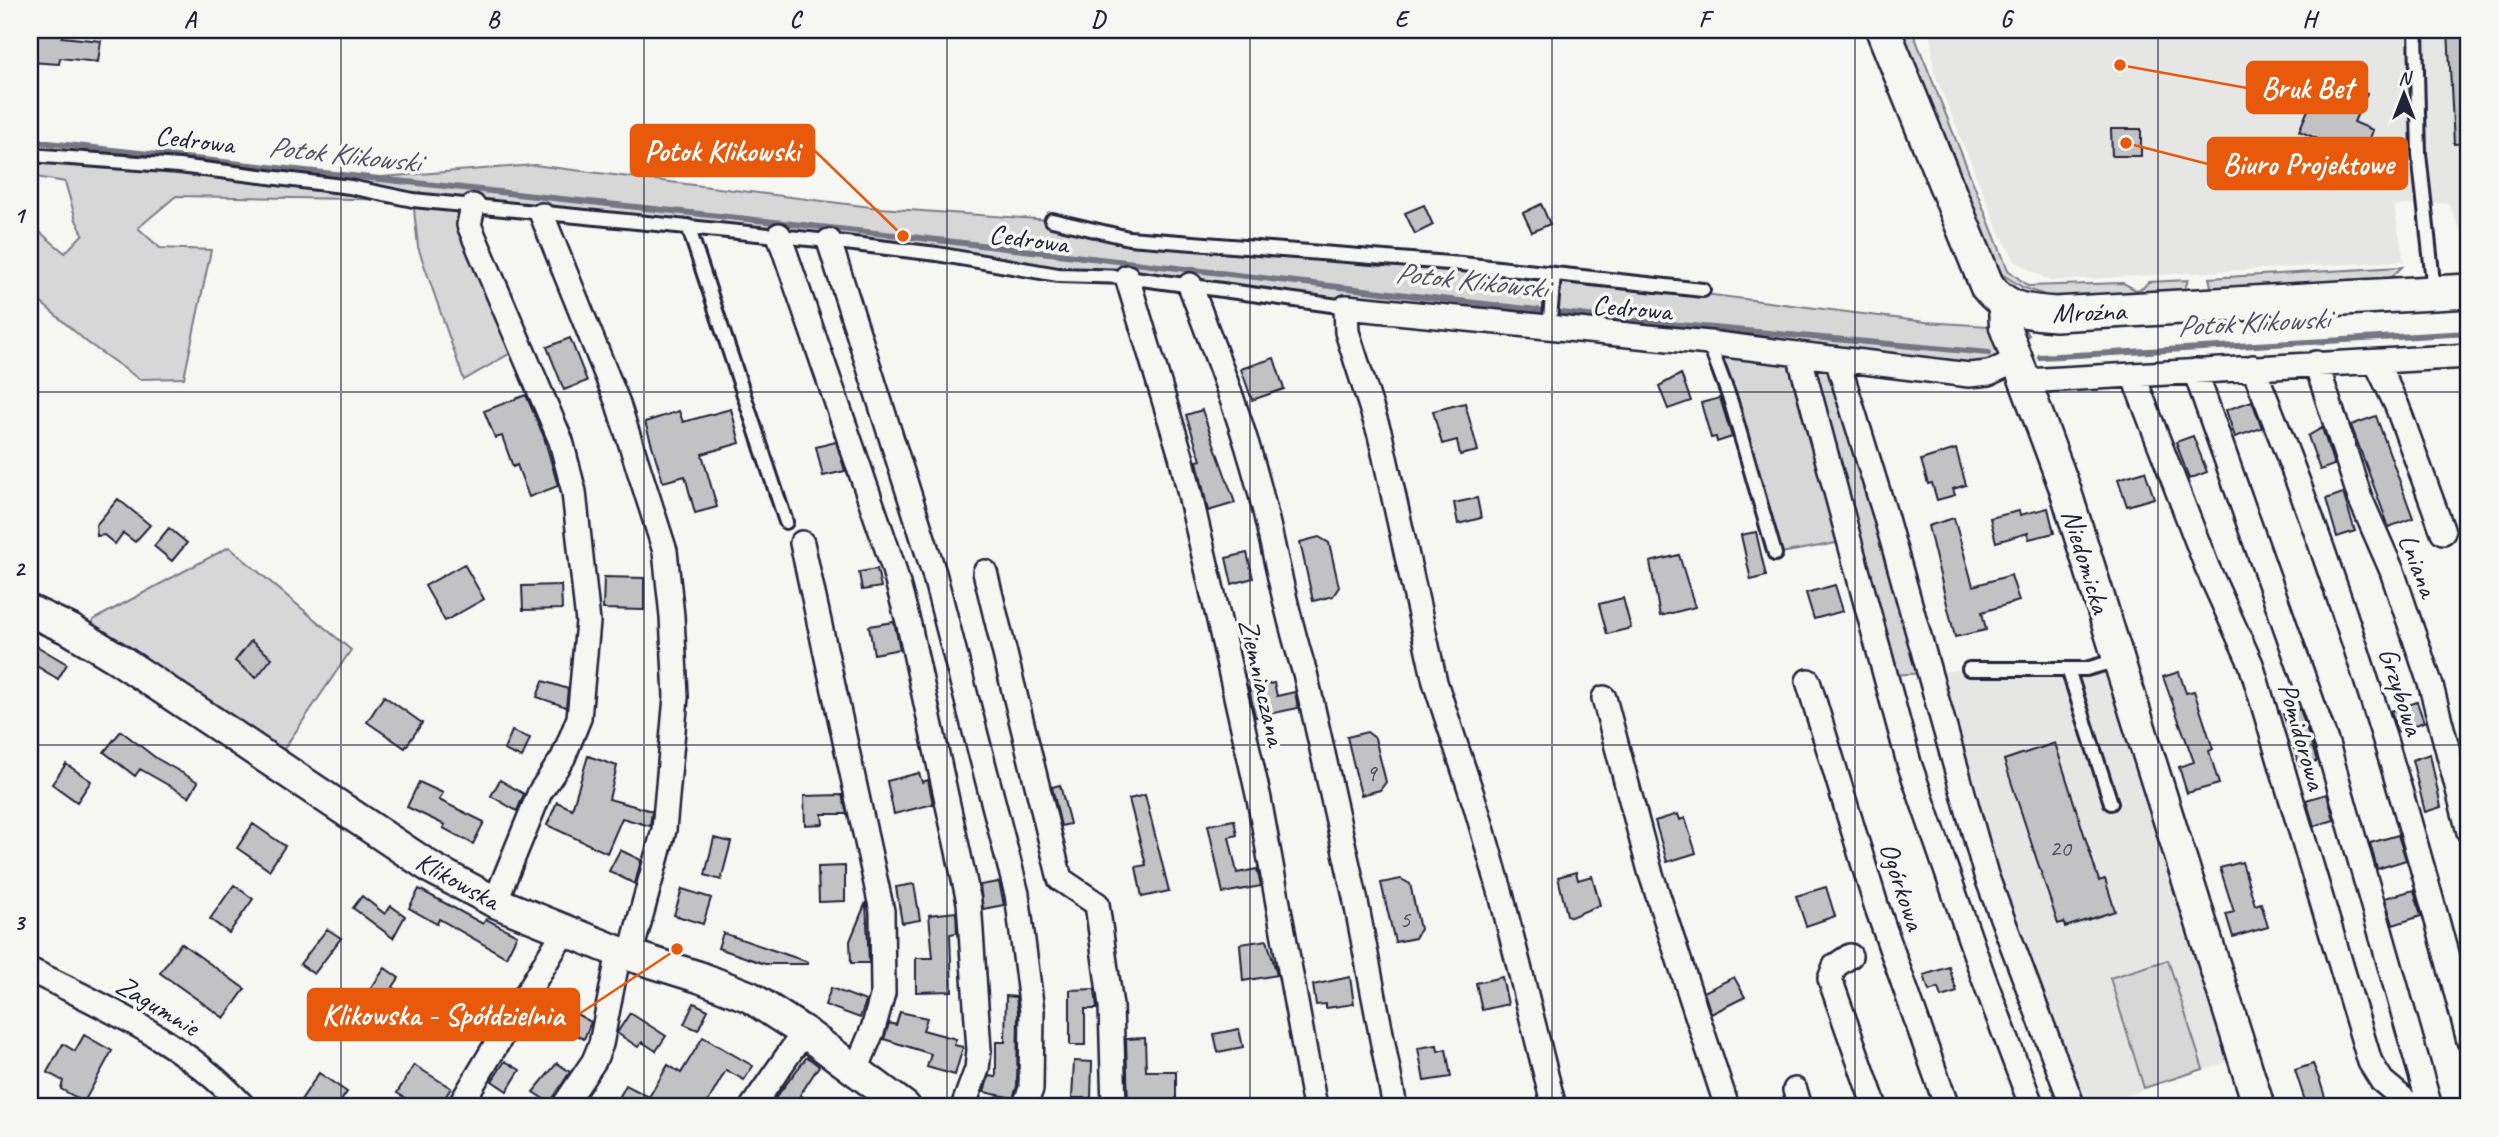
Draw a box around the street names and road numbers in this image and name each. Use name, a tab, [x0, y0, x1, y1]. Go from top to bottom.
street label: Cedrowa	[153, 117, 239, 162]
street label: Cedrowa	[987, 216, 1073, 262]
street label: Cedrowa	[1591, 287, 1675, 329]
street label: Mroźna	[2052, 293, 2128, 330]
street label: Niedomicka	[2054, 505, 2119, 619]
street label: Lniana	[2391, 529, 2447, 604]
street label: Ziemniaczana	[1231, 615, 1295, 751]
street label: Grzybowa	[2371, 643, 2433, 741]
street label: Pomidorowa	[2271, 679, 2335, 795]
street label: Ogórkowa	[1872, 838, 1934, 936]
street label: Klikowska	[410, 843, 508, 919]
street label: Zagumnie	[110, 967, 207, 1045]

